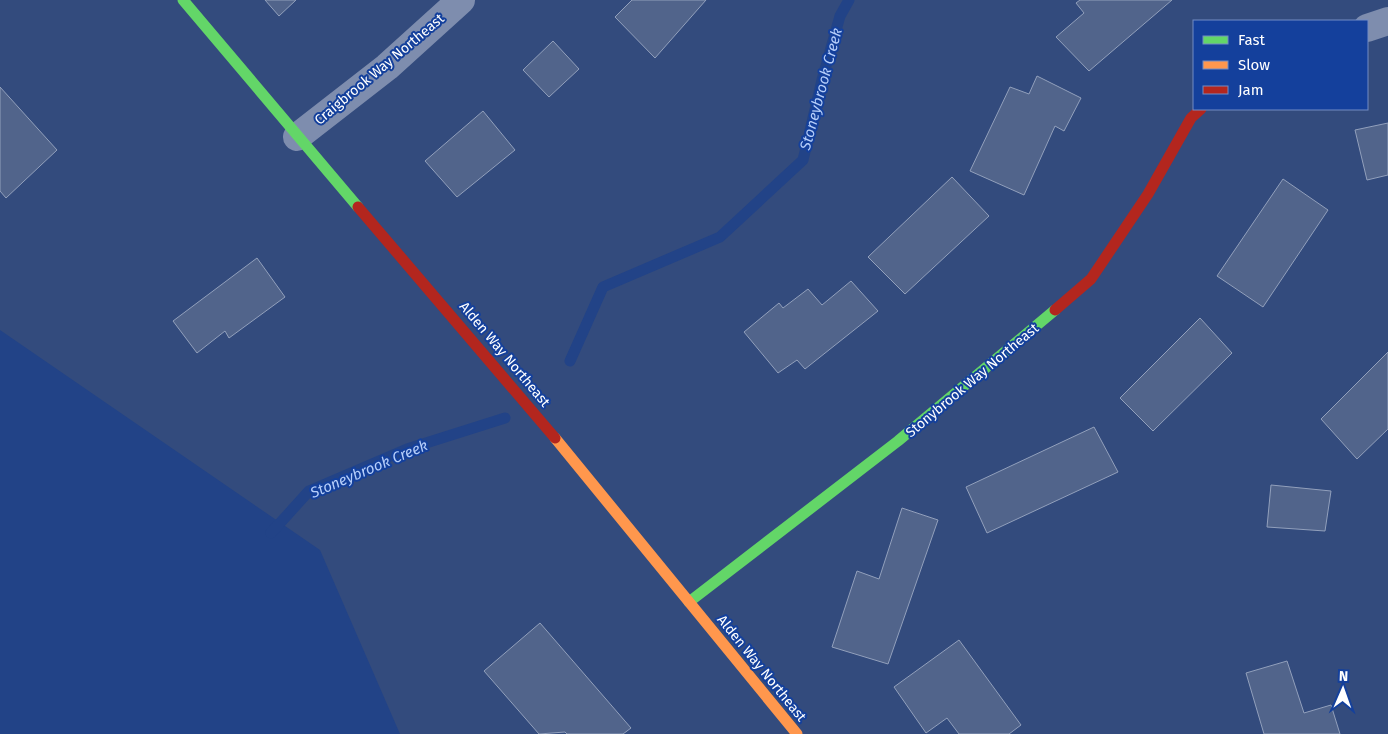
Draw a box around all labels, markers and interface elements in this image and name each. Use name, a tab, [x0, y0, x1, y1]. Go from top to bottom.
street label: Craigbrook Way Northeast	[311, 10, 448, 129]
legend	[1193, 20, 1368, 110]
water label: Stoneybrook Creek	[796, 26, 846, 153]
text: Fast	[1238, 31, 1265, 49]
text: Slow	[1238, 56, 1270, 74]
text: Jam	[1238, 81, 1264, 99]
street label: Alden Way Northeast	[456, 298, 554, 411]
street label: Stonybrook Way Northeast	[902, 319, 1043, 441]
water label: Stoneybrook Creek	[307, 436, 430, 502]
street label: Alden Way Northeast	[713, 612, 810, 726]
north arrow	[1318, 664, 1368, 714]
text: N	[1338, 668, 1348, 685]

